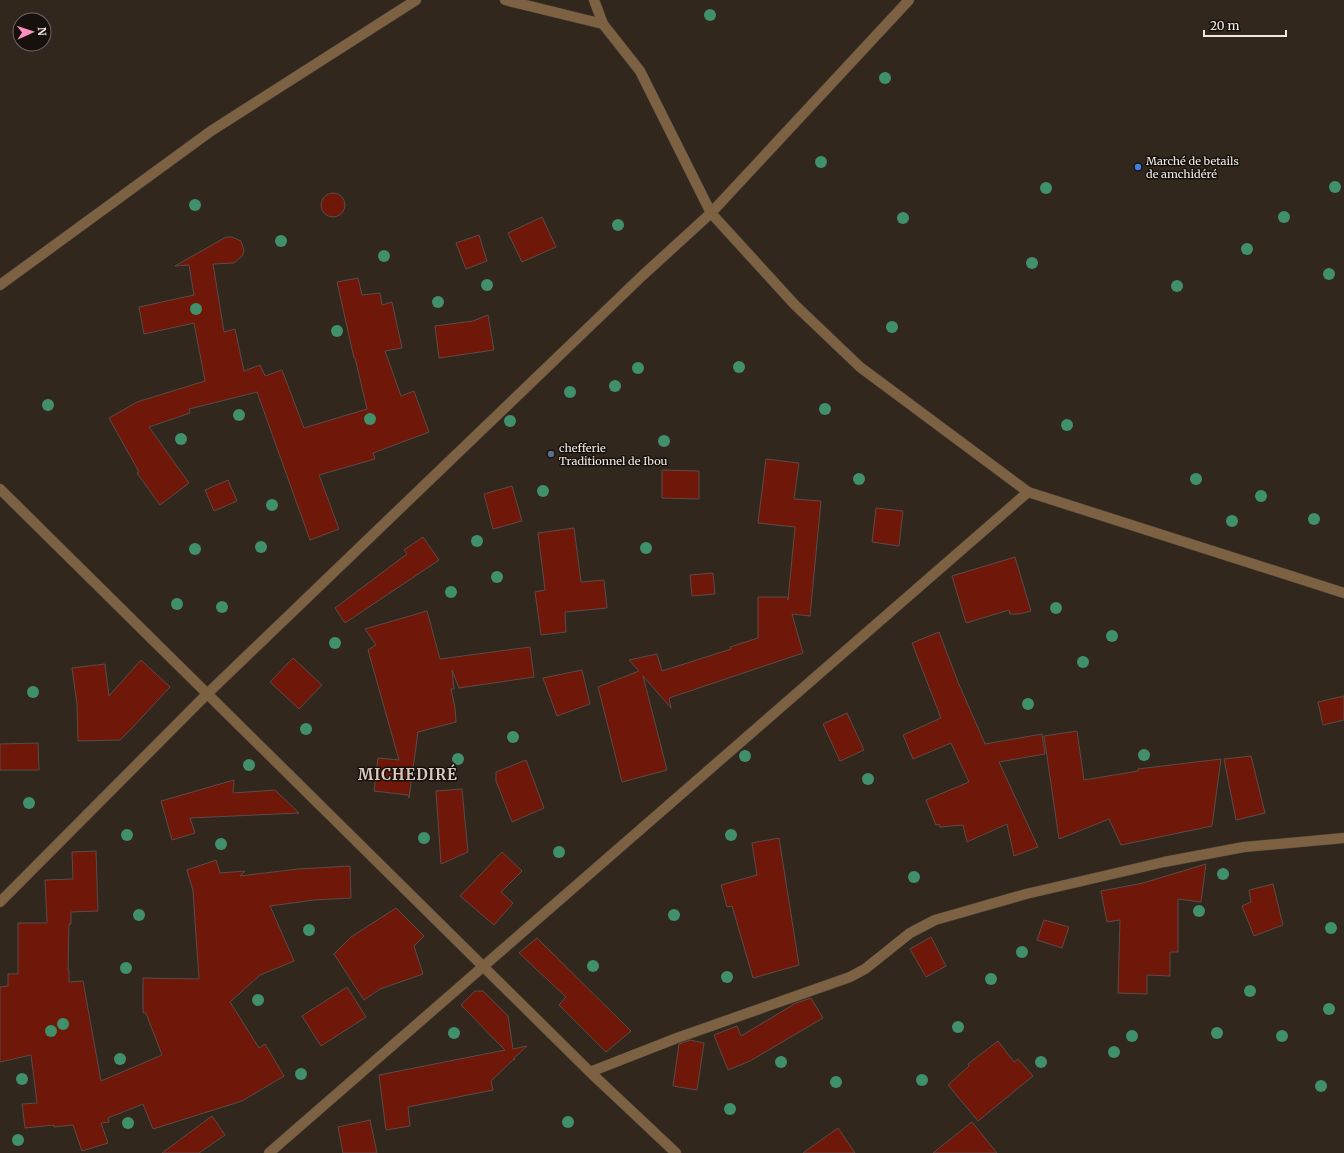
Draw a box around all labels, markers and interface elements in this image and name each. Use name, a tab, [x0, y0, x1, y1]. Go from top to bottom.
north arrow	[12, 12, 52, 52]
scale bar	[1204, 12, 1286, 38]
text: 20 m	[1210, 18, 1239, 33]
text: N	[35, 27, 49, 36]
place label: Marché de betails de amchidéré	[1146, 154, 1239, 181]
marker: Marché de betails de amchidéré	[1133, 162, 1143, 172]
place label: chefferie Traditionnel de Ibou	[559, 441, 668, 468]
marker: chefferie Traditionnel de Ibou	[546, 449, 556, 459]
district label: MICHEDIRÉ	[358, 764, 458, 784]

